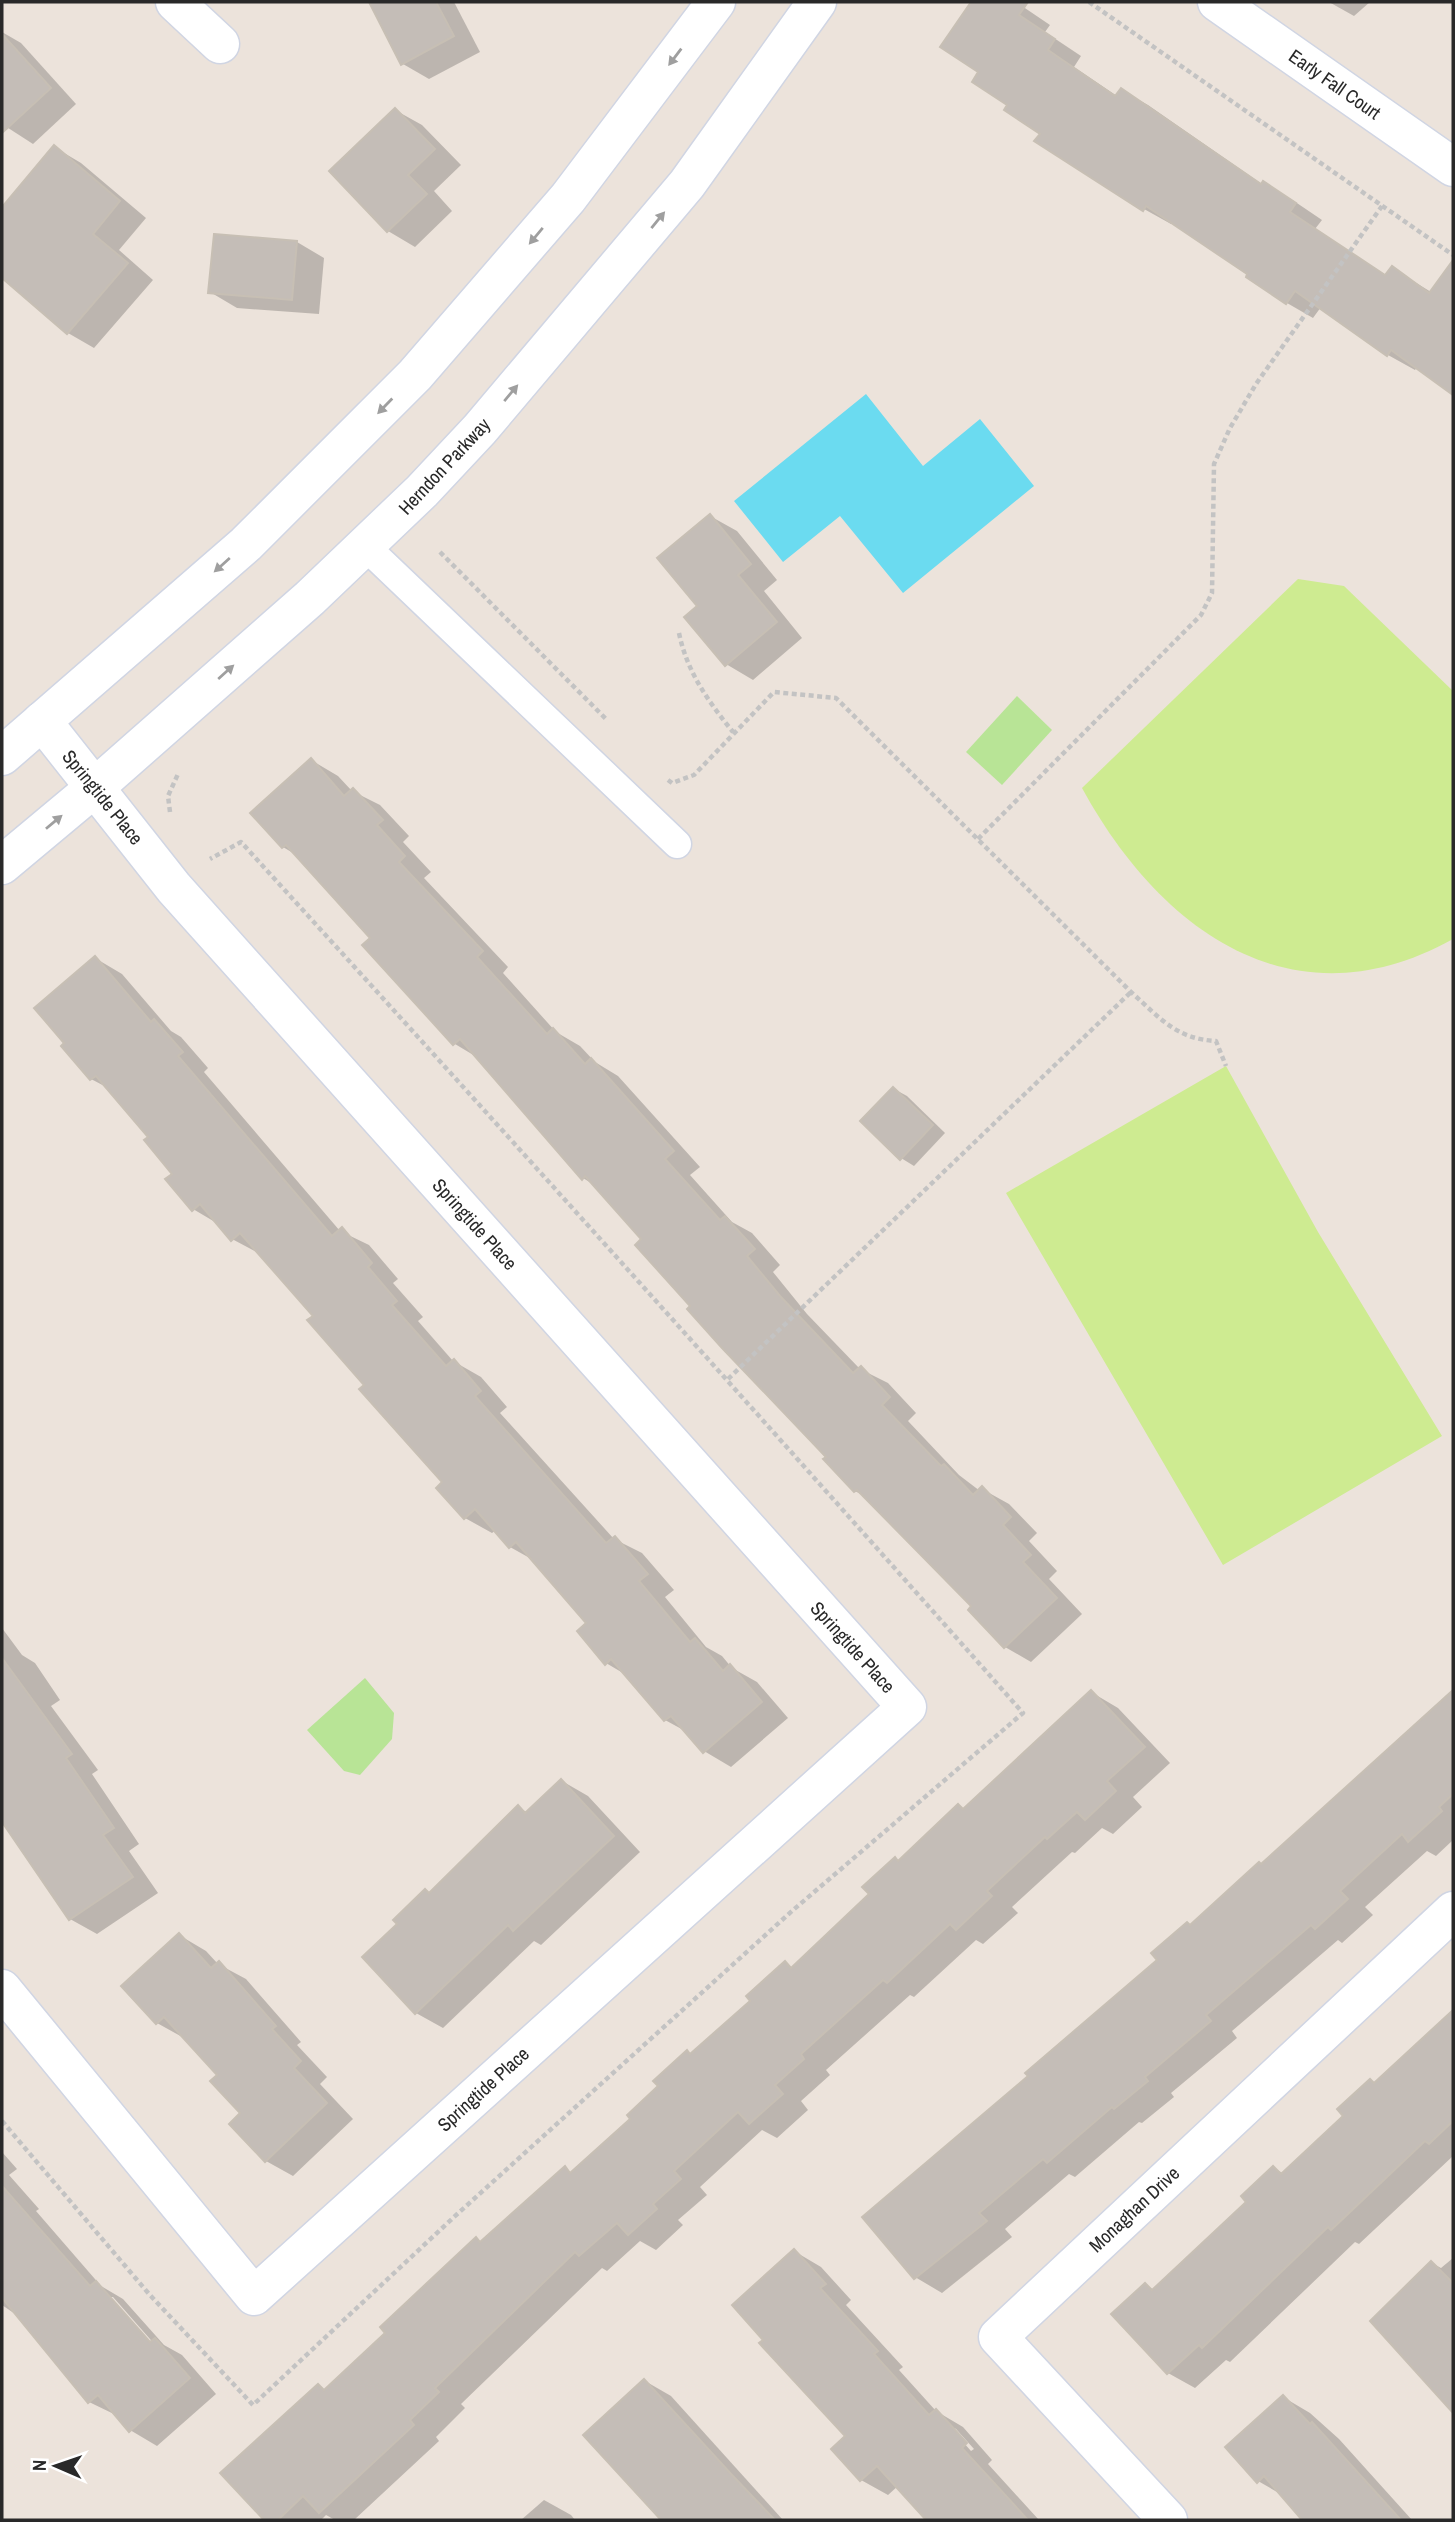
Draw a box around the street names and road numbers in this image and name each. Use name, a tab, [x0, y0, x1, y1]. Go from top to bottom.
street label: Early Fall Court	[1284, 43, 1387, 126]
street label: Herndon Parkway	[392, 412, 496, 520]
street label: Springtide Place	[57, 744, 149, 850]
street label: Springtide Place	[427, 1172, 523, 1276]
street label: Springtide Place	[805, 1595, 901, 1699]
street label: Springtide Place	[431, 2041, 535, 2137]
street label: Monaghan Drive	[1083, 2160, 1185, 2258]

